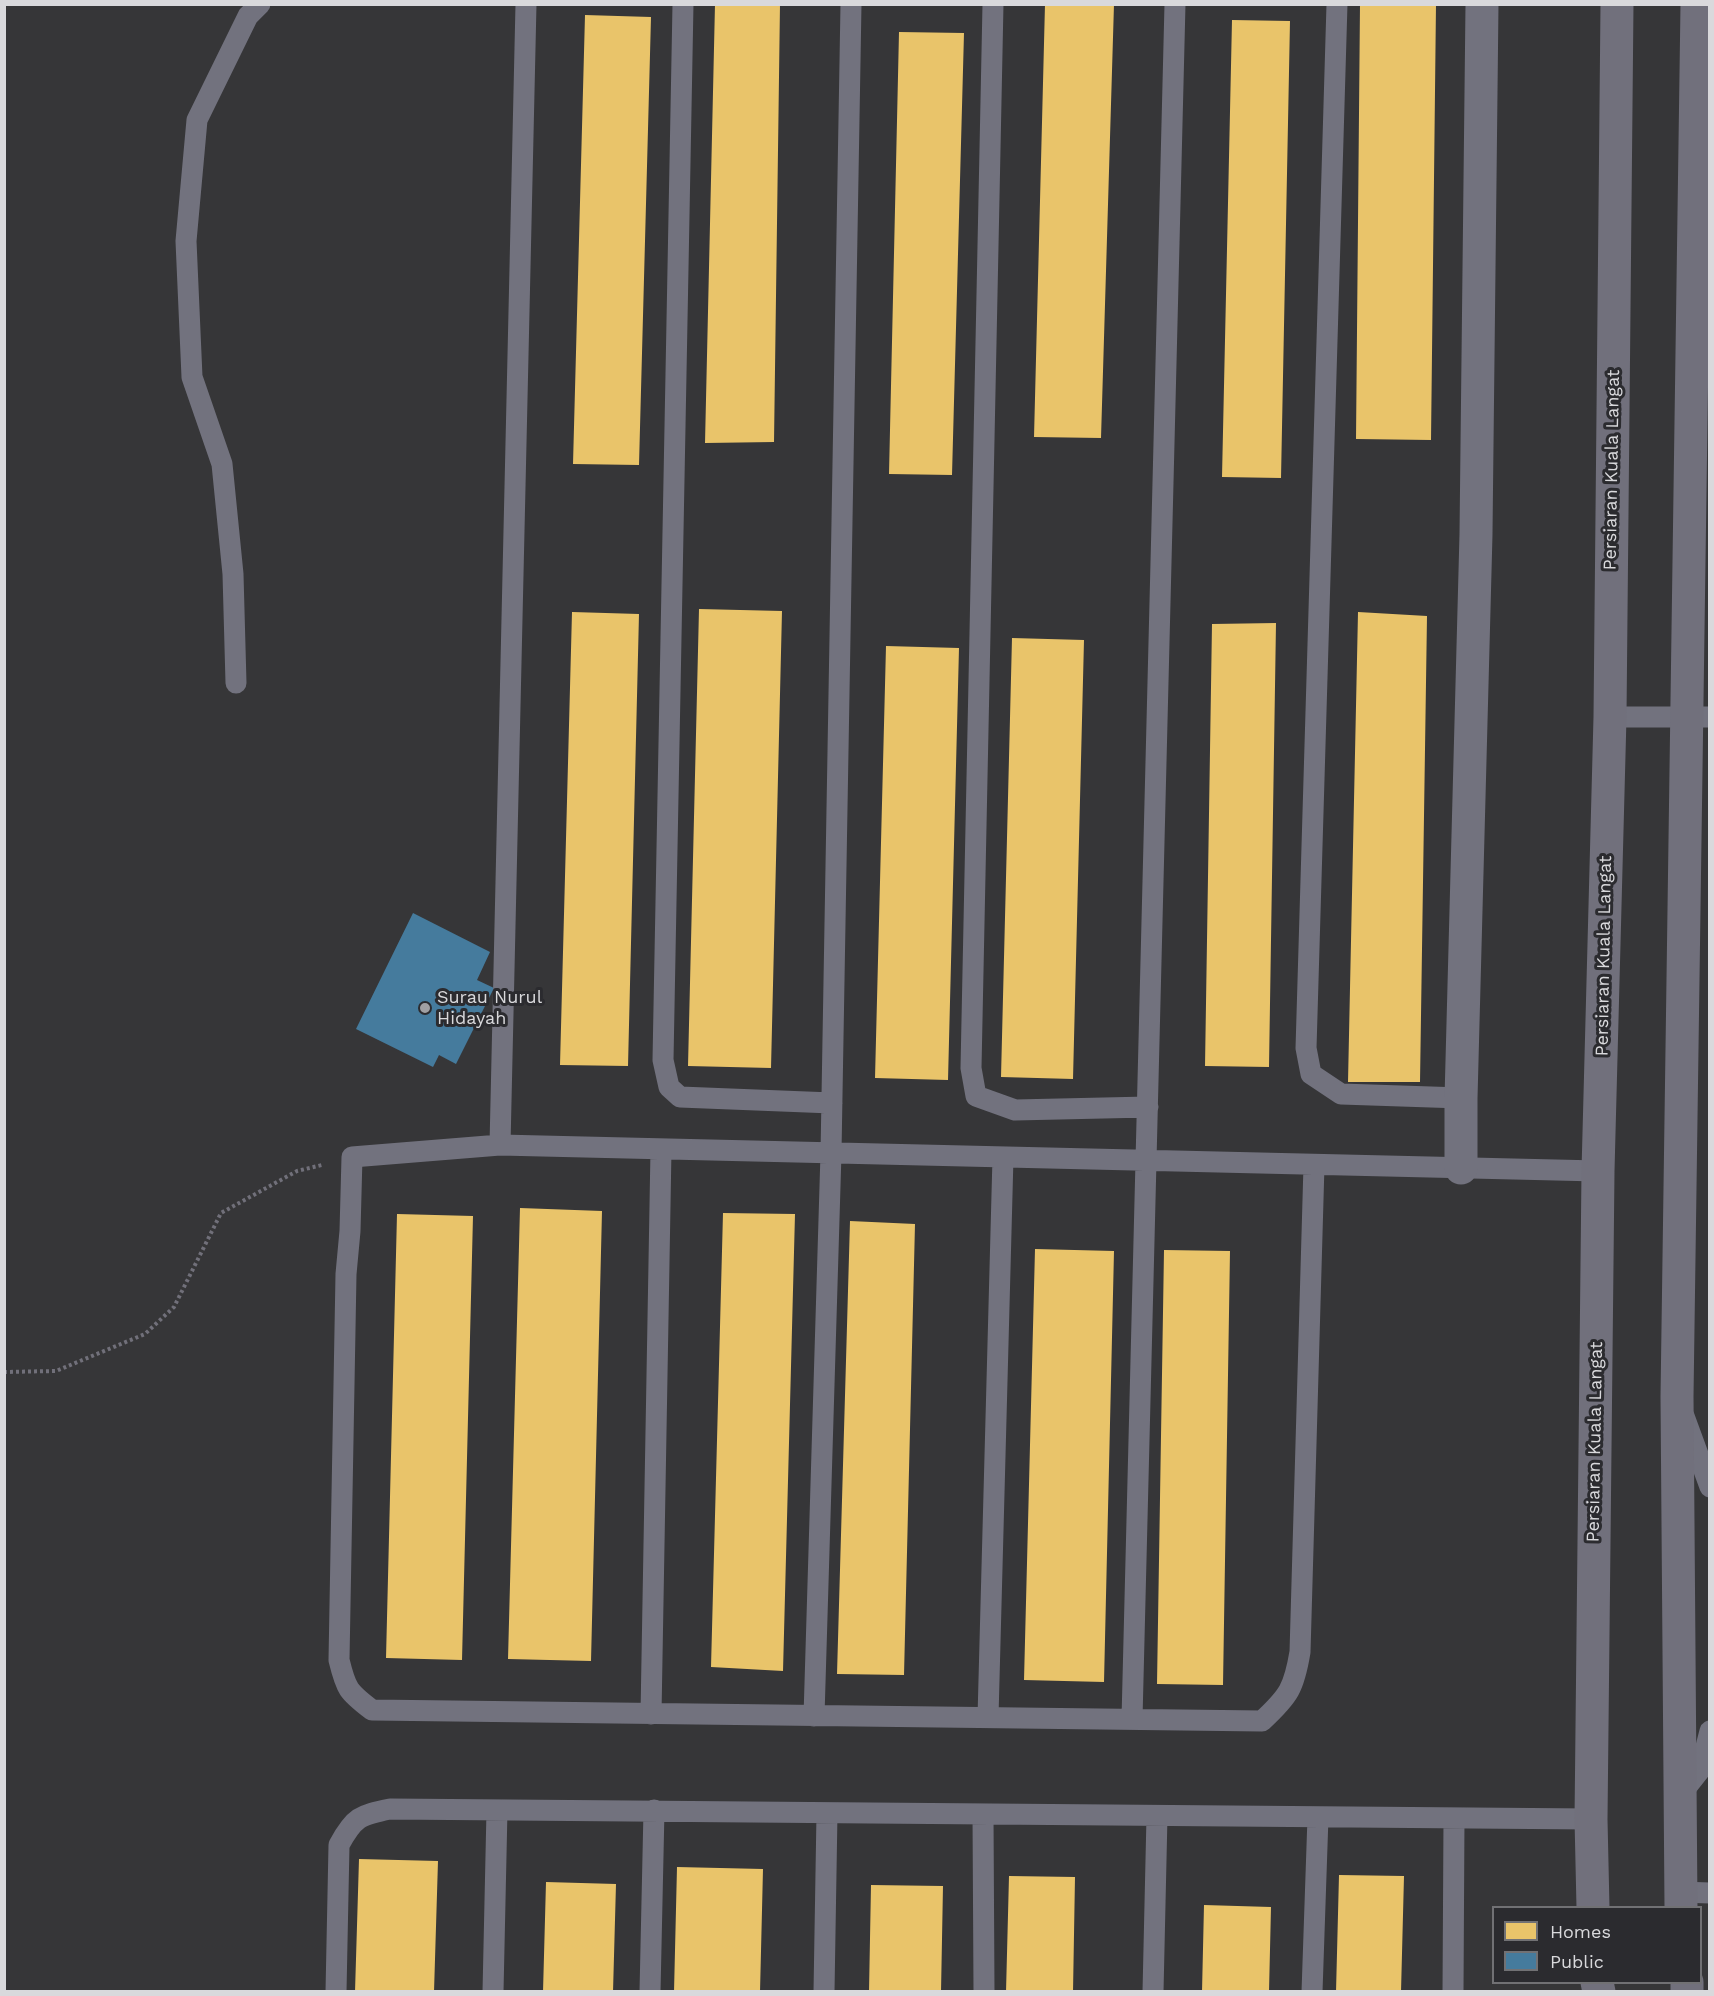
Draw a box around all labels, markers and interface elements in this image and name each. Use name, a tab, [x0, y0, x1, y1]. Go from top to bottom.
street label: Persiaran Kuala Langat	[1599, 369, 1625, 571]
street label: Persiaran Kuala Langat	[1591, 855, 1617, 1057]
place label: Surau Nurul Hidayah	[437, 987, 542, 1030]
marker: Surau Nurul Hidayah	[418, 1001, 432, 1015]
street label: Persiaran Kuala Langat	[1582, 1341, 1608, 1543]
legend	[1492, 1906, 1702, 1984]
text: Homes	[1550, 1921, 1611, 1942]
text: Public	[1550, 1951, 1604, 1972]

